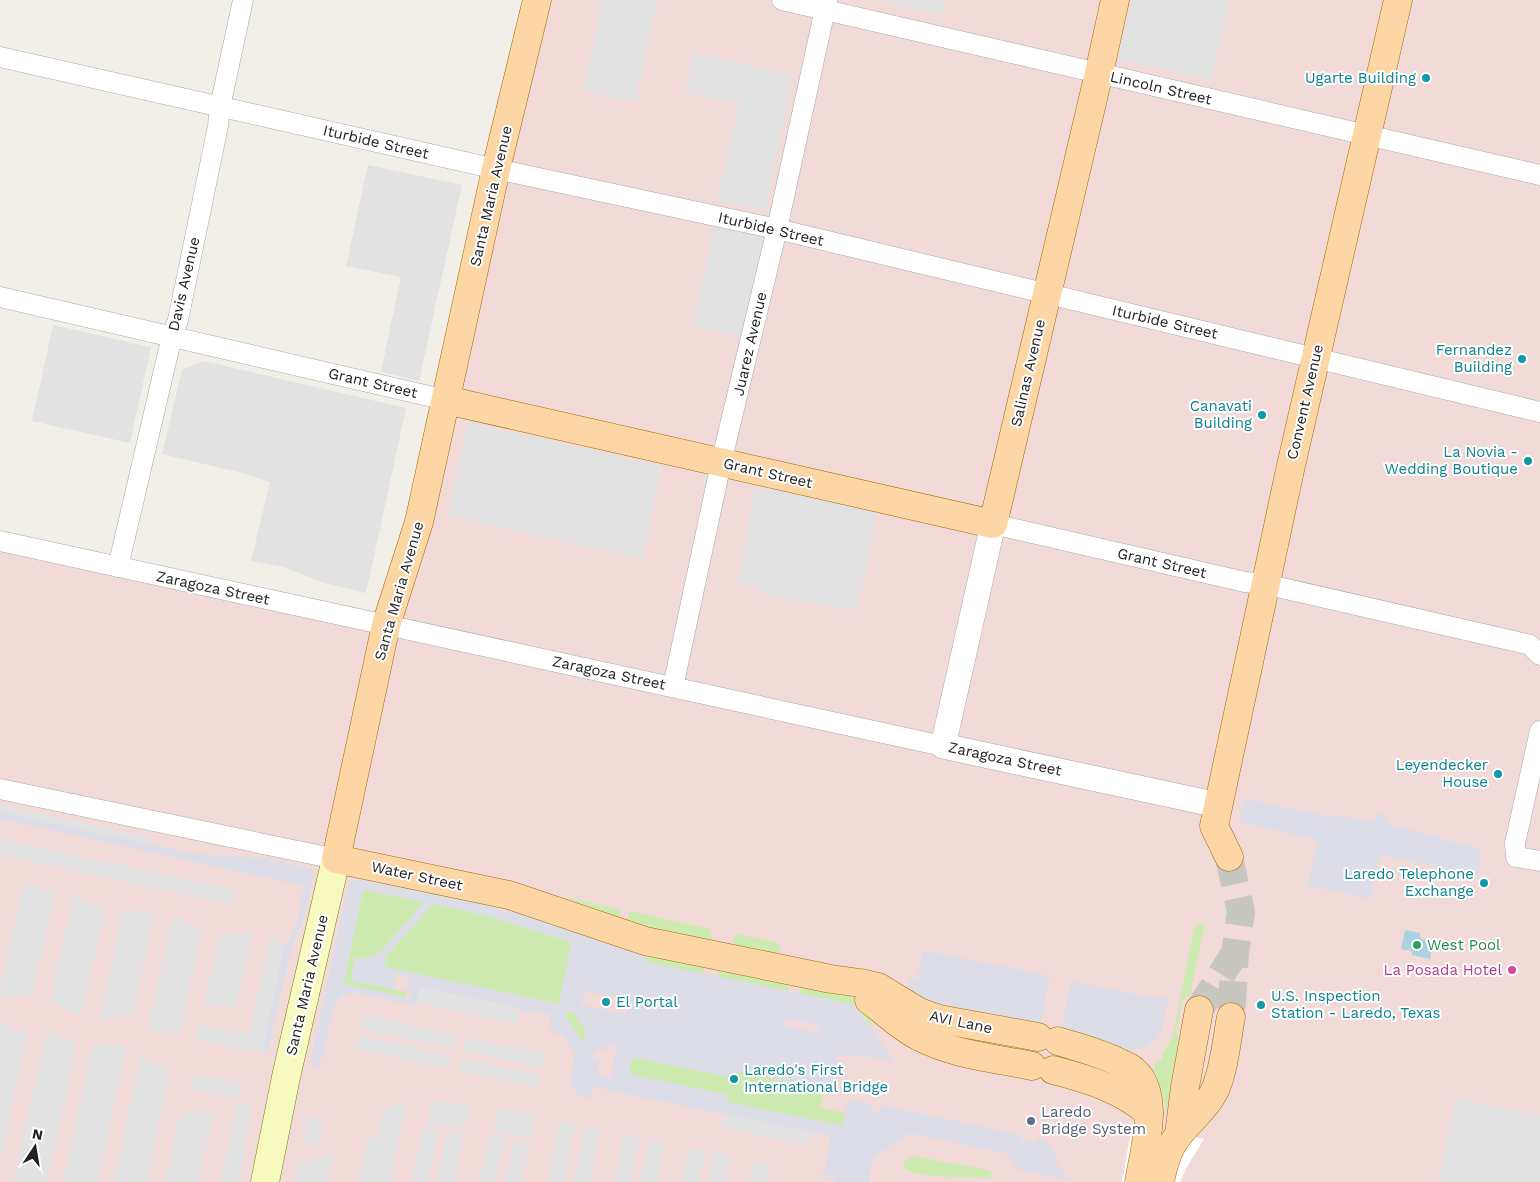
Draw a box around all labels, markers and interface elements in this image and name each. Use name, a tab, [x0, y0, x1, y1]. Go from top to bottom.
street label: Lincoln Street	[1108, 68, 1214, 109]
place label: Ugarte Building	[1305, 69, 1416, 87]
marker: Ugarte Building	[1420, 72, 1432, 84]
street label: Iturbide Street	[321, 121, 431, 163]
street label: Santa Maria Avenue	[466, 124, 516, 268]
street label: Iturbide Street	[716, 208, 826, 250]
street label: Davis Avenue	[164, 235, 204, 333]
street label: Juarez Avenue	[729, 290, 771, 398]
street label: Iturbide Street	[1110, 301, 1220, 343]
street label: Salinas Avenue	[1007, 317, 1049, 429]
place label: Fernandez Building	[1436, 341, 1512, 376]
street label: Convent Avenue	[1283, 343, 1327, 461]
marker: Fernandez Building	[1516, 353, 1528, 365]
street label: Grant Street	[327, 364, 420, 402]
place label: Canavati Building	[1190, 397, 1252, 432]
marker: Canavati Building	[1256, 409, 1268, 421]
place label: La Novia - Wedding Boutique	[1385, 443, 1518, 478]
street label: Grant Street	[722, 454, 815, 492]
marker: La Novia - Wedding Boutique	[1522, 455, 1534, 467]
street label: Santa Maria Avenue	[371, 519, 427, 663]
street label: Grant Street	[1116, 544, 1209, 582]
street label: Zaragoza Street	[155, 567, 272, 609]
street label: Zaragoza Street	[551, 652, 668, 694]
street label: Zaragoza Street	[947, 738, 1064, 780]
place label: Leyendecker House	[1396, 756, 1488, 791]
marker: Leyendecker House	[1492, 768, 1504, 780]
street label: Water Street	[370, 858, 465, 895]
place label: Laredo Telephone Exchange	[1344, 865, 1474, 900]
marker: Laredo Telephone Exchange	[1478, 877, 1490, 889]
street label: Santa Maria Avenue	[282, 913, 332, 1057]
place label: West Pool	[1427, 936, 1501, 954]
marker: West Pool	[1411, 939, 1423, 951]
place label: La Posada Hotel	[1383, 961, 1502, 979]
marker: La Posada Hotel	[1506, 964, 1518, 976]
place label: U.S. Inspection Station - Laredo, Texas	[1271, 987, 1440, 1022]
place label: El Portal	[616, 993, 678, 1011]
marker: El Portal	[600, 996, 612, 1008]
marker: U.S. Inspection Station - Laredo, Texas	[1255, 999, 1267, 1011]
street label: AVI Lane	[928, 1007, 994, 1037]
place label: Laredo's First International Bridge	[744, 1061, 888, 1096]
marker: Laredo's First International Bridge	[728, 1073, 740, 1085]
place label: Laredo Bridge System	[1041, 1103, 1146, 1138]
marker: Laredo Bridge System	[1025, 1115, 1037, 1127]
north arrow	[10, 1122, 60, 1172]
text: N	[31, 1125, 44, 1143]

